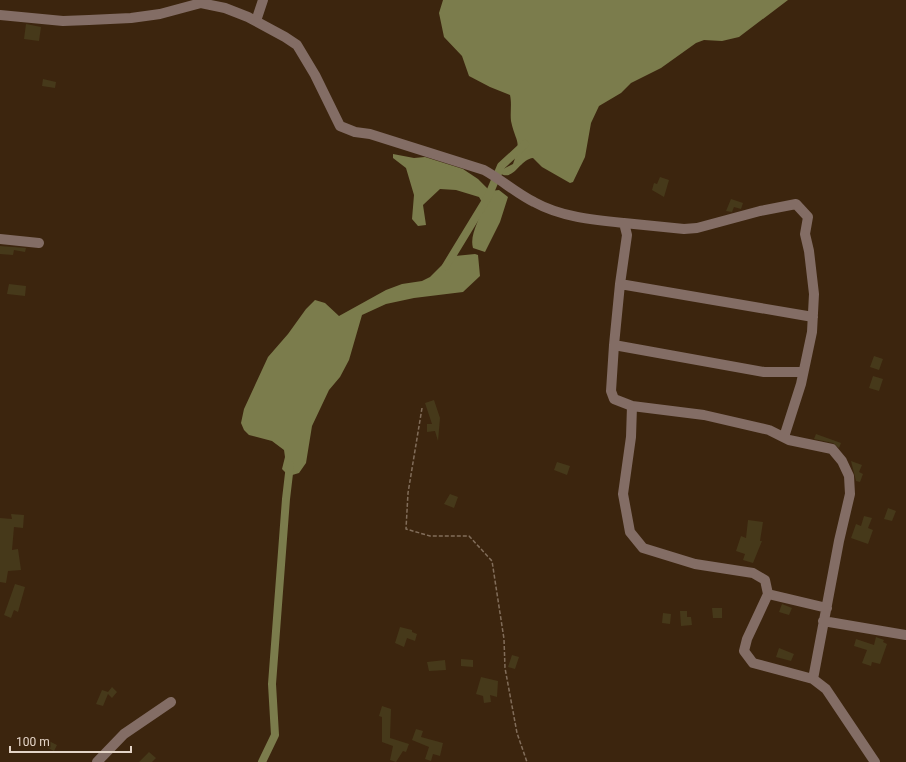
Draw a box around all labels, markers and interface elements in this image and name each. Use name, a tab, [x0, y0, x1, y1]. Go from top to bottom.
scale bar	[10, 728, 131, 754]
text: 100 m	[16, 735, 50, 749]

